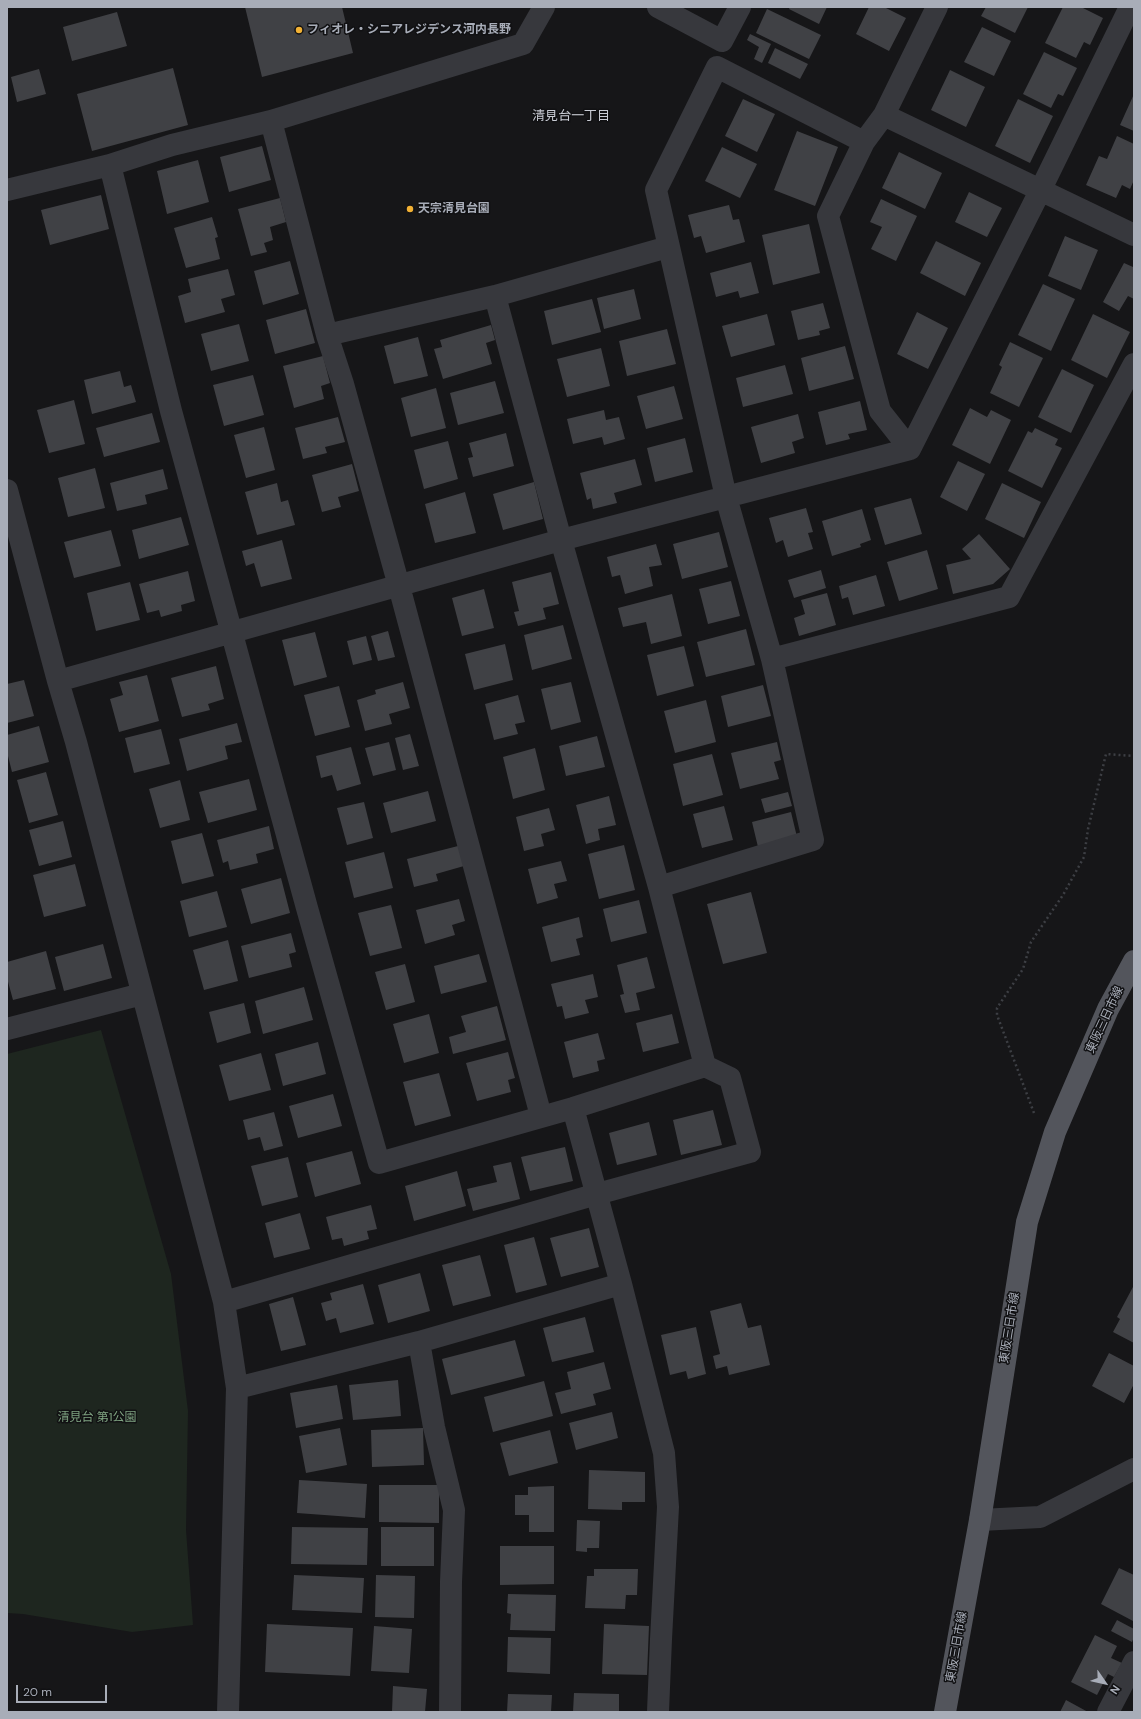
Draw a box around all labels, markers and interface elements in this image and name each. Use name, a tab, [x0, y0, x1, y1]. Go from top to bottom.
place label: フィオレ・シニアレジデンス河内長野	[307, 23, 511, 37]
marker: フィオレ・シニアレジデンス河内長野	[294, 25, 304, 35]
district label: 清見台一丁目	[532, 109, 610, 125]
place label: 天宗清見台園	[418, 202, 490, 216]
marker: 天宗清見台園	[405, 204, 415, 214]
street label: 東阪三日市線	[1083, 984, 1127, 1056]
street label: 東阪三日市線	[997, 1291, 1023, 1365]
park label: 清見台 第1公園	[58, 1411, 136, 1425]
street label: 東阪三日市線	[944, 1610, 970, 1684]
north arrow	[1085, 1663, 1125, 1703]
scale bar	[18, 1677, 109, 1703]
text: N	[1107, 1682, 1123, 1697]
text: 20 m	[23, 1684, 52, 1700]

